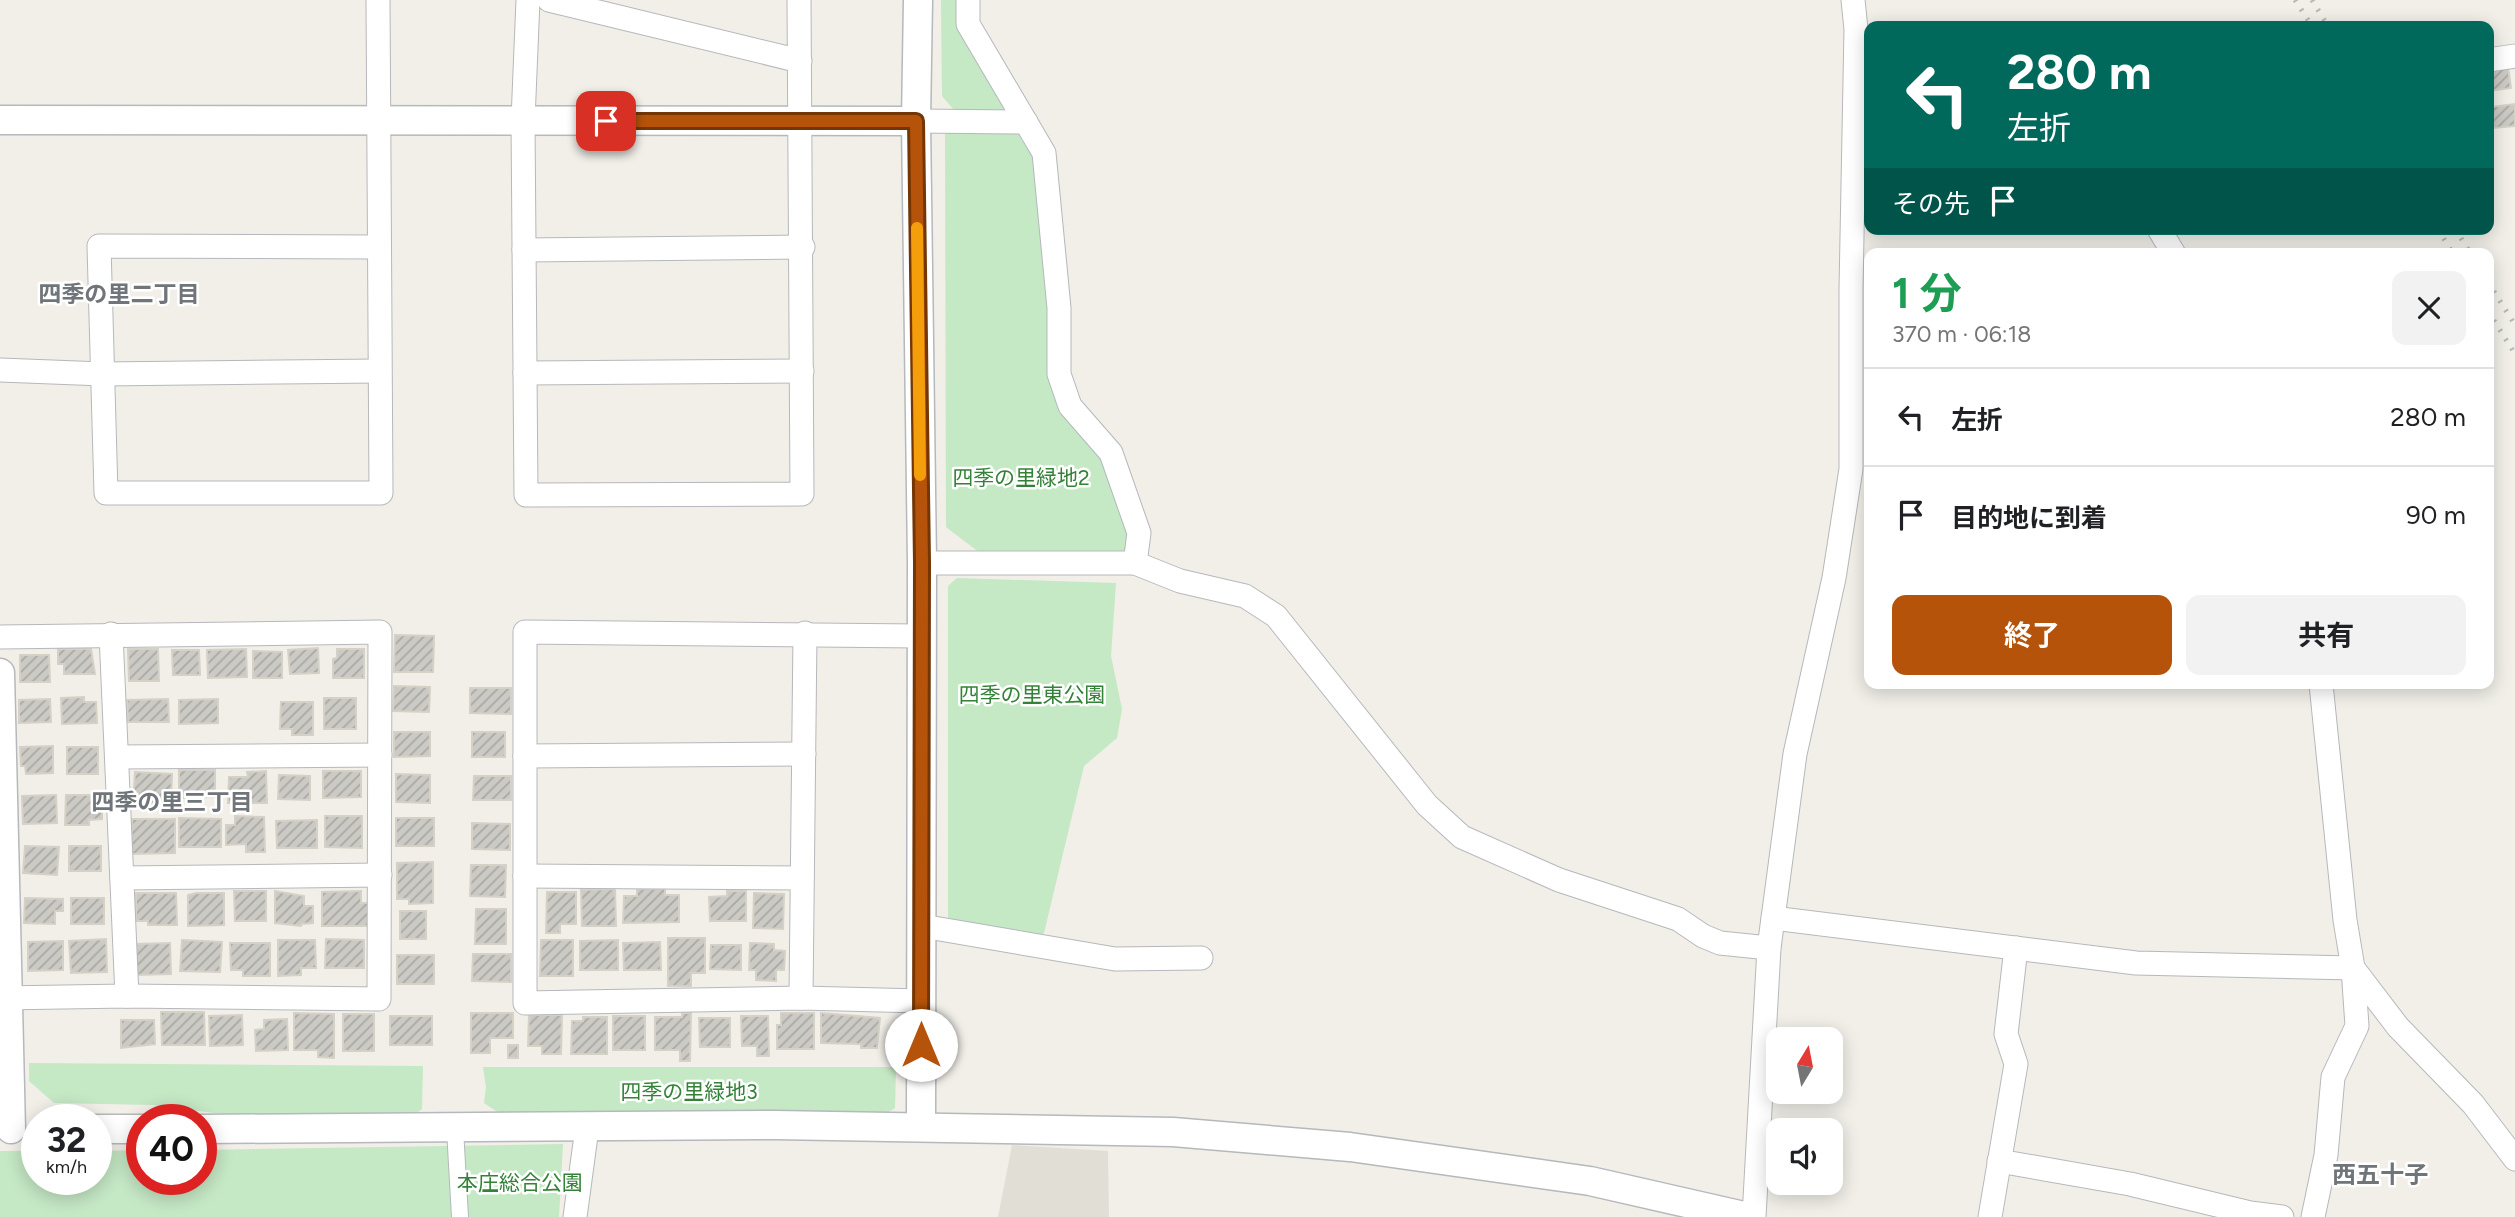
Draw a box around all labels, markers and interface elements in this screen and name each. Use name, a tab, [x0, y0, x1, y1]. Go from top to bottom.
text: 280 m	[2007, 42, 2152, 101]
icon: left	[1892, 49, 1983, 140]
pin	[576, 91, 636, 151]
icon: arrive	[587, 102, 625, 140]
text: 左折	[2007, 109, 2071, 147]
icon: arrive	[1984, 182, 2022, 220]
text: その先	[1892, 188, 1970, 220]
text: 1 分	[1892, 268, 1962, 319]
button: close	[2392, 271, 2466, 345]
district label: 四季の里二丁目	[39, 280, 200, 308]
text: 370 m · 06:18	[1892, 320, 2031, 348]
icon: left	[1892, 398, 1930, 436]
text: 280 m	[2390, 401, 2466, 433]
text: 左折	[1951, 404, 2003, 436]
park label: 四季の里緑地2	[952, 465, 1090, 490]
icon: arrive	[1892, 496, 1930, 534]
text: 90 m	[2406, 499, 2466, 531]
text: 目的地に到着	[1951, 502, 2107, 534]
button: 終了	[1892, 595, 2172, 675]
button: 共有	[2186, 595, 2466, 675]
park label: 四季の里東公園	[959, 682, 1106, 707]
district label: 四季の里三丁目	[92, 788, 253, 816]
position arrow	[884, 1008, 958, 1082]
north arrow	[1766, 1027, 1843, 1104]
map controls	[1766, 1027, 1843, 1195]
park label: 四季の里緑地3	[620, 1079, 758, 1104]
speed limit sign: 40	[126, 1104, 217, 1195]
button: sound	[1766, 1118, 1843, 1195]
text: 32	[47, 1119, 86, 1161]
text: km/h	[46, 1156, 87, 1178]
district label: 西五十子	[2332, 1160, 2428, 1189]
park label: 本庄総合公園	[457, 1170, 583, 1195]

